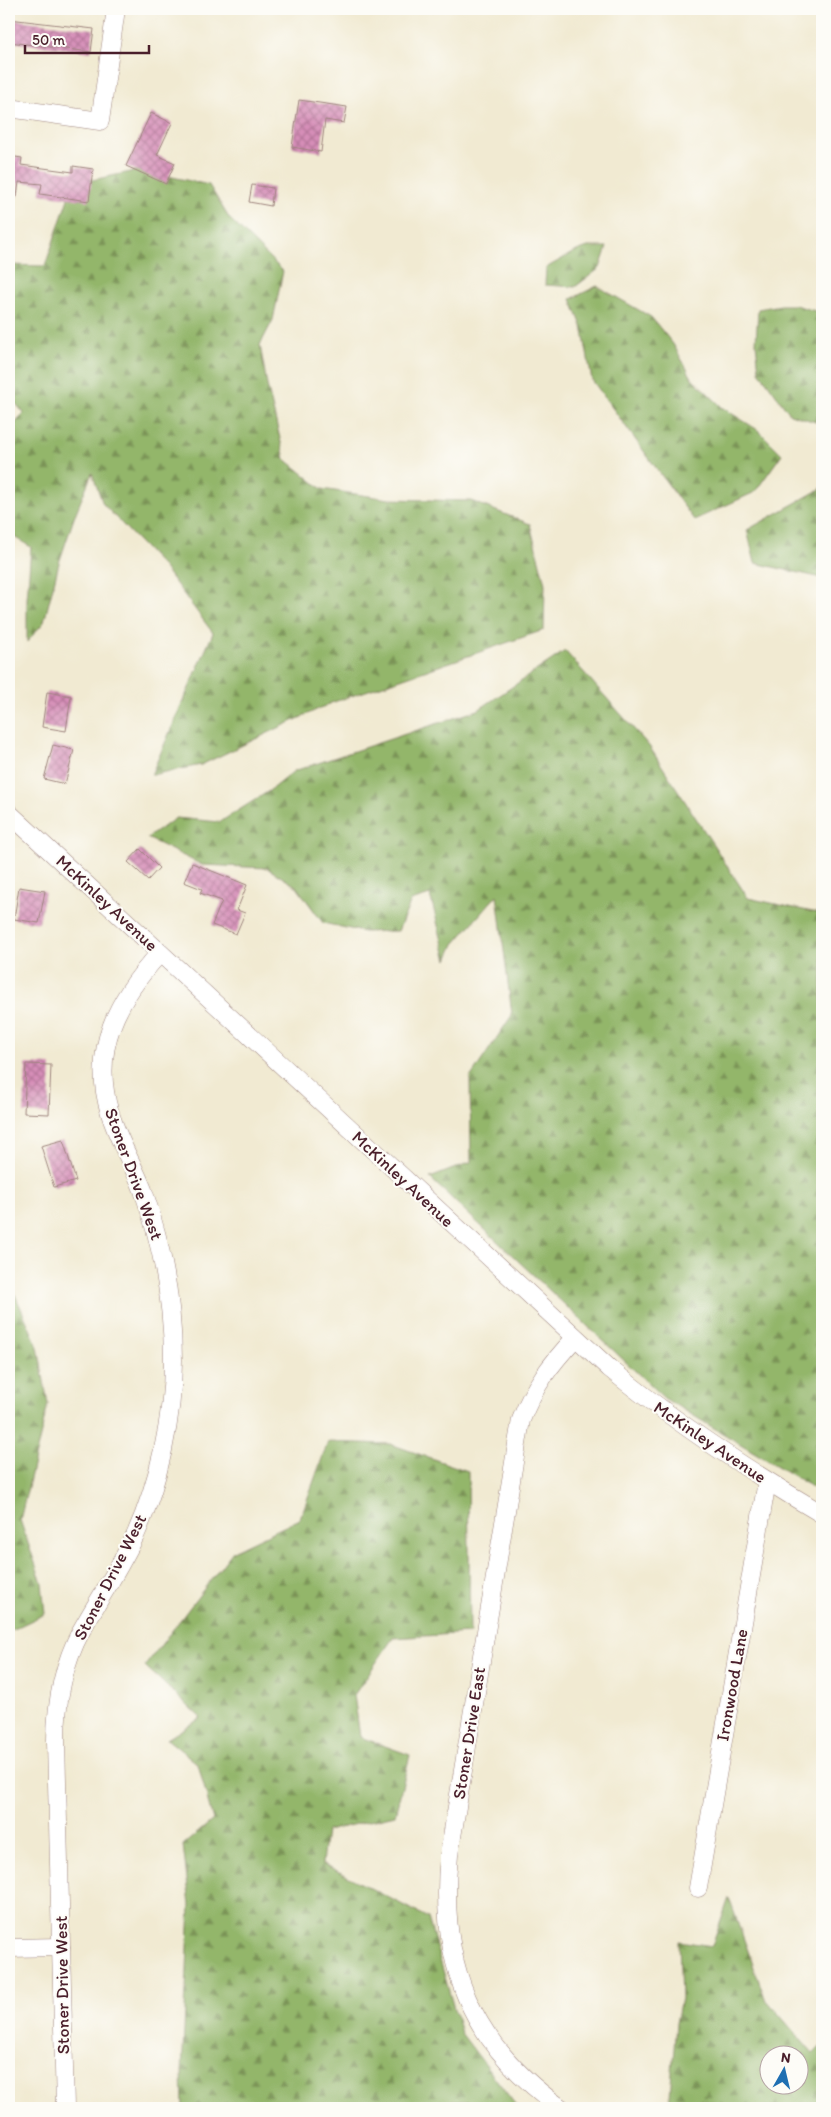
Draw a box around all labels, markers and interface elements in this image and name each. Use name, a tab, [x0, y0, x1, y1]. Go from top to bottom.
scale bar	[25, 22, 149, 54]
text: 50 m	[32, 31, 65, 49]
street label: McKinley Avenue	[51, 850, 163, 956]
street label: Stoner Drive West	[100, 1105, 168, 1243]
street label: McKinley Avenue	[347, 1126, 459, 1232]
street label: McKinley Avenue	[649, 1396, 771, 1488]
street label: Stoner Drive West	[69, 1510, 151, 1644]
street label: Ironwood Lane	[711, 1627, 753, 1743]
street label: Stoner Drive East	[448, 1665, 490, 1801]
street label: Stoner Drive West	[50, 1915, 74, 2055]
north arrow	[758, 2044, 808, 2094]
text: N	[780, 2049, 792, 2067]

